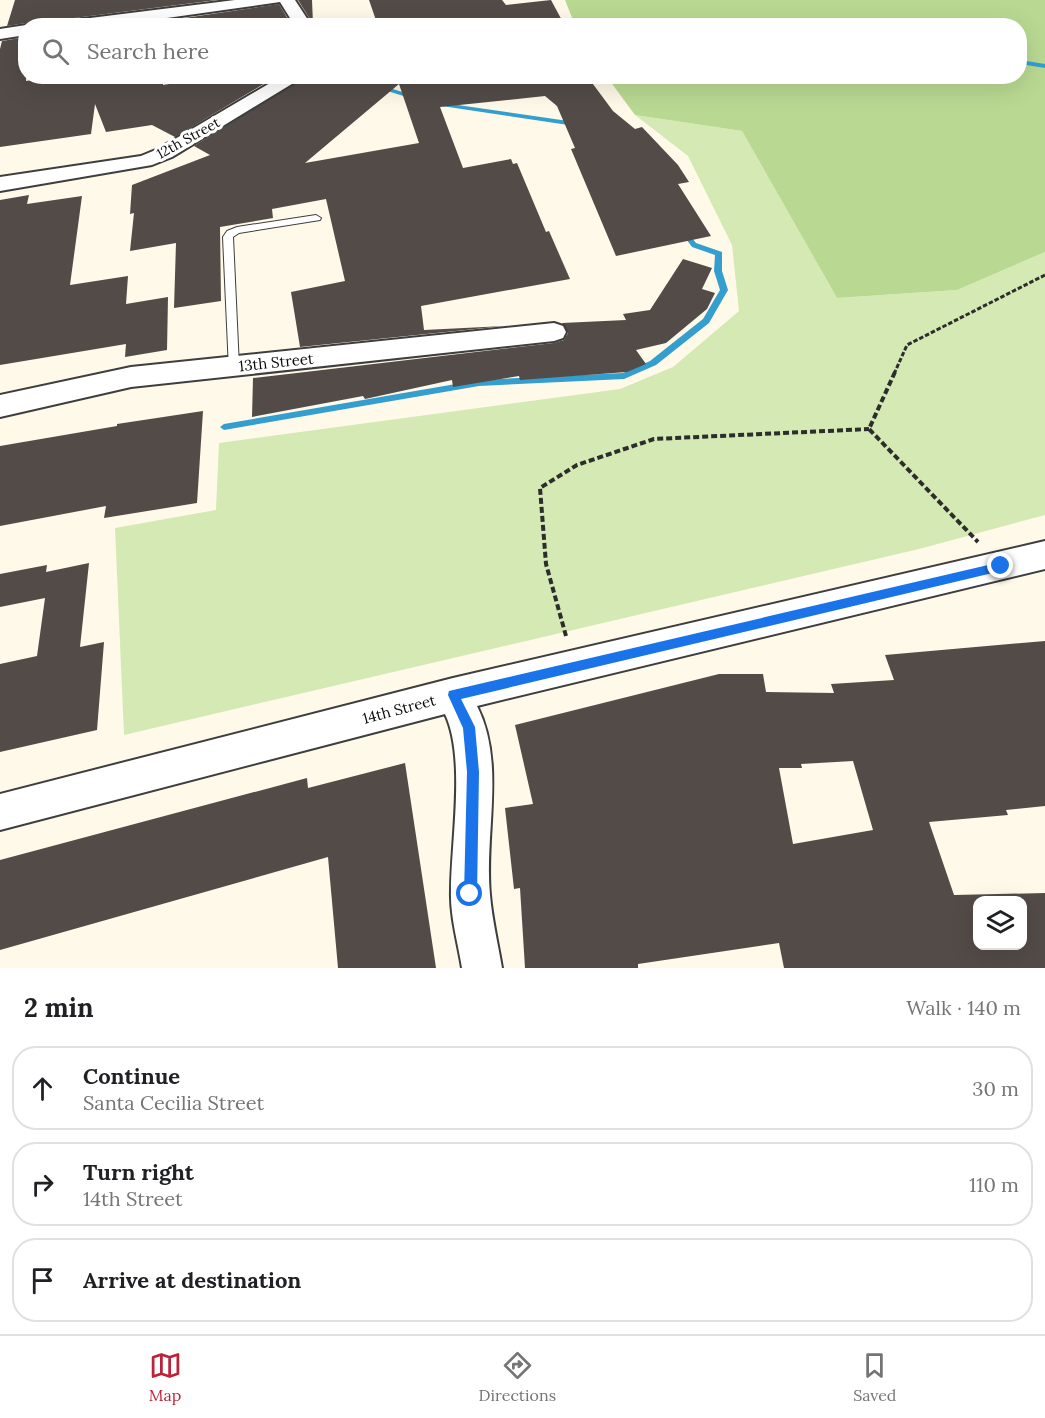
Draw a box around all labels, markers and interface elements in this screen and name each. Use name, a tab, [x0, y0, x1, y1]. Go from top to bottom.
search box	[18, 18, 1027, 84]
icon: search	[39, 35, 72, 68]
text: Search here	[87, 37, 209, 65]
street label: 12th Street	[153, 113, 223, 163]
street label: 13th Street	[238, 349, 315, 375]
route end	[987, 552, 1013, 578]
street label: 14th Street	[360, 690, 438, 728]
route start	[456, 880, 482, 906]
map controls	[973, 896, 1027, 950]
button: layers	[973, 896, 1027, 950]
text: 2 min	[24, 991, 94, 1024]
text: Walk · 140 m	[906, 995, 1021, 1020]
text: Continue	[83, 1062, 180, 1090]
icon: ahead	[26, 1072, 59, 1105]
text: 30 m	[972, 1076, 1019, 1101]
text: Santa Cecilia Street	[83, 1090, 264, 1115]
text: Turn right	[83, 1158, 194, 1186]
icon: right	[26, 1168, 59, 1201]
text: 110 m	[969, 1172, 1019, 1197]
text: 14th Street	[83, 1186, 183, 1211]
icon: arrive	[26, 1264, 59, 1297]
text: Arrive at destination	[83, 1266, 301, 1294]
tab: Map	[149, 1349, 182, 1405]
tab: Directions	[479, 1349, 556, 1405]
tab: Saved	[853, 1349, 896, 1405]

